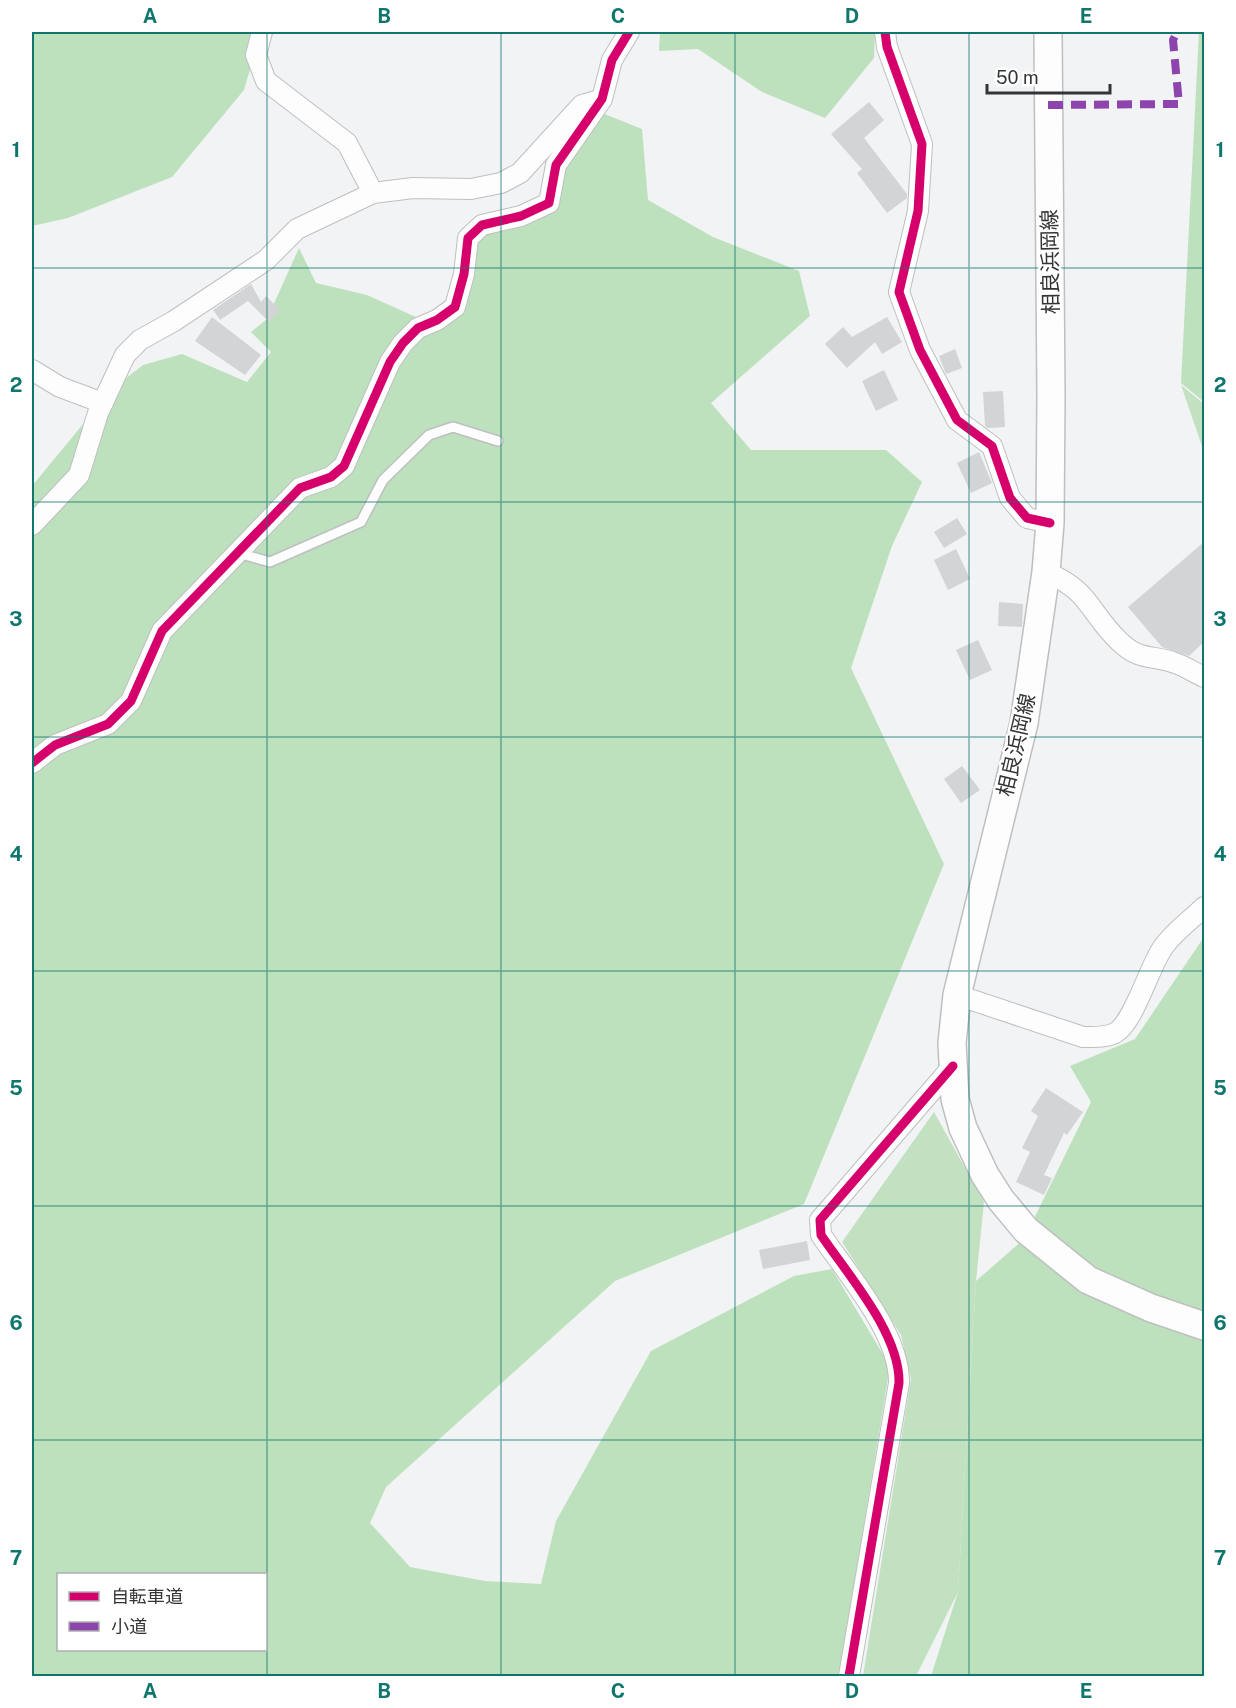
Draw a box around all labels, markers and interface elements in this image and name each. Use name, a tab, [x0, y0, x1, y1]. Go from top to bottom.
text: A	[143, 4, 157, 28]
text: B	[377, 4, 391, 28]
text: C	[611, 4, 625, 28]
text: D	[845, 4, 859, 28]
text: E	[1080, 4, 1092, 28]
scale bar	[987, 57, 1110, 95]
text: 50 m	[996, 67, 1039, 88]
text: 1	[12, 138, 20, 162]
text: 1	[1216, 138, 1224, 162]
street label: 相良浜岡線	[1037, 209, 1063, 315]
text: 2	[10, 373, 22, 397]
text: 2	[1214, 373, 1226, 397]
text: 3	[9, 607, 23, 631]
text: 3	[1213, 607, 1227, 631]
street label: 相良浜岡線	[992, 691, 1040, 799]
text: 4	[9, 842, 23, 866]
text: 4	[1213, 842, 1227, 866]
text: 5	[9, 1076, 23, 1100]
text: 5	[1213, 1076, 1227, 1100]
text: 6	[9, 1311, 23, 1335]
text: 6	[1213, 1311, 1227, 1335]
text: 7	[10, 1546, 22, 1570]
text: 7	[1214, 1546, 1226, 1570]
legend	[57, 1573, 267, 1651]
text: 自転車道	[111, 1586, 183, 1607]
text: 小道	[111, 1616, 147, 1637]
text: A	[143, 1679, 157, 1703]
text: B	[377, 1679, 391, 1703]
text: C	[611, 1679, 625, 1703]
text: D	[845, 1679, 859, 1703]
text: E	[1080, 1679, 1092, 1703]

